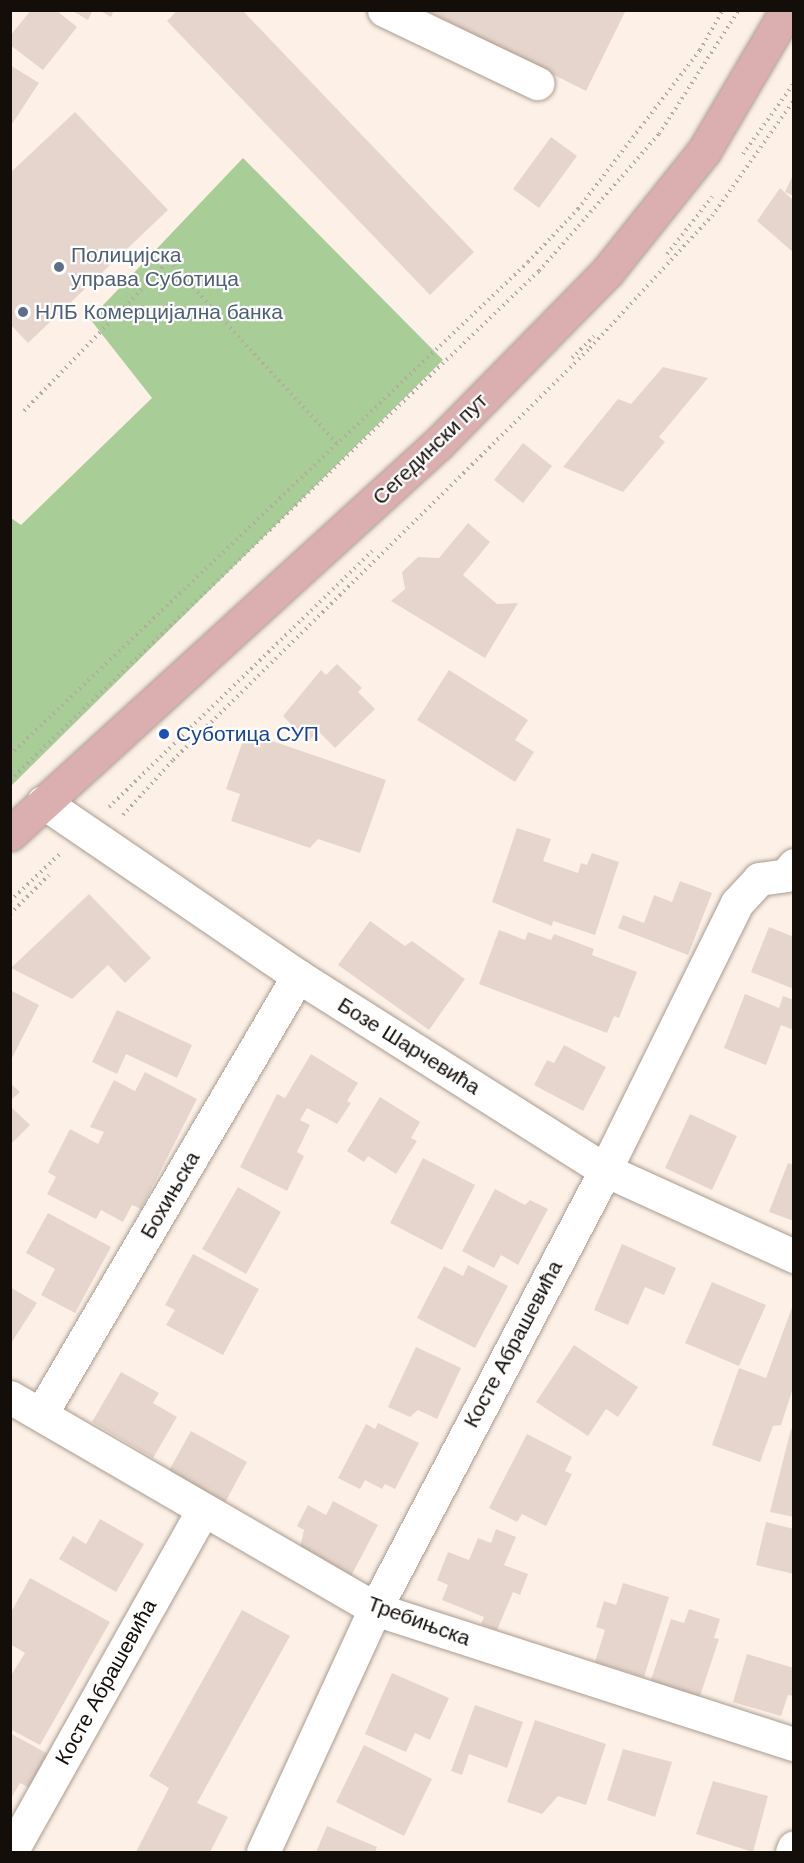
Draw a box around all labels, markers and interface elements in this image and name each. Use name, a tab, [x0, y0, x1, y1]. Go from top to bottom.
place label: Полицијска управа Суботица	[71, 242, 239, 292]
marker: Полицијска управа Суботица	[52, 260, 66, 274]
place label: НЛБ Комерцијална банка	[35, 299, 283, 325]
marker: НЛБ Комерцијална банка	[16, 305, 30, 319]
street label: Сегедински пут	[367, 388, 493, 510]
place label: Суботица СУП	[176, 721, 319, 747]
marker: Суботица СУП	[157, 727, 171, 741]
street label: Бозе Шарчевића	[333, 992, 485, 1100]
street label: Бохињска	[135, 1147, 205, 1243]
street label: Косте Абрашевића	[458, 1256, 568, 1432]
street label: Требињска	[364, 1591, 474, 1651]
street label: Косте Абрашевића	[50, 1595, 162, 1769]

